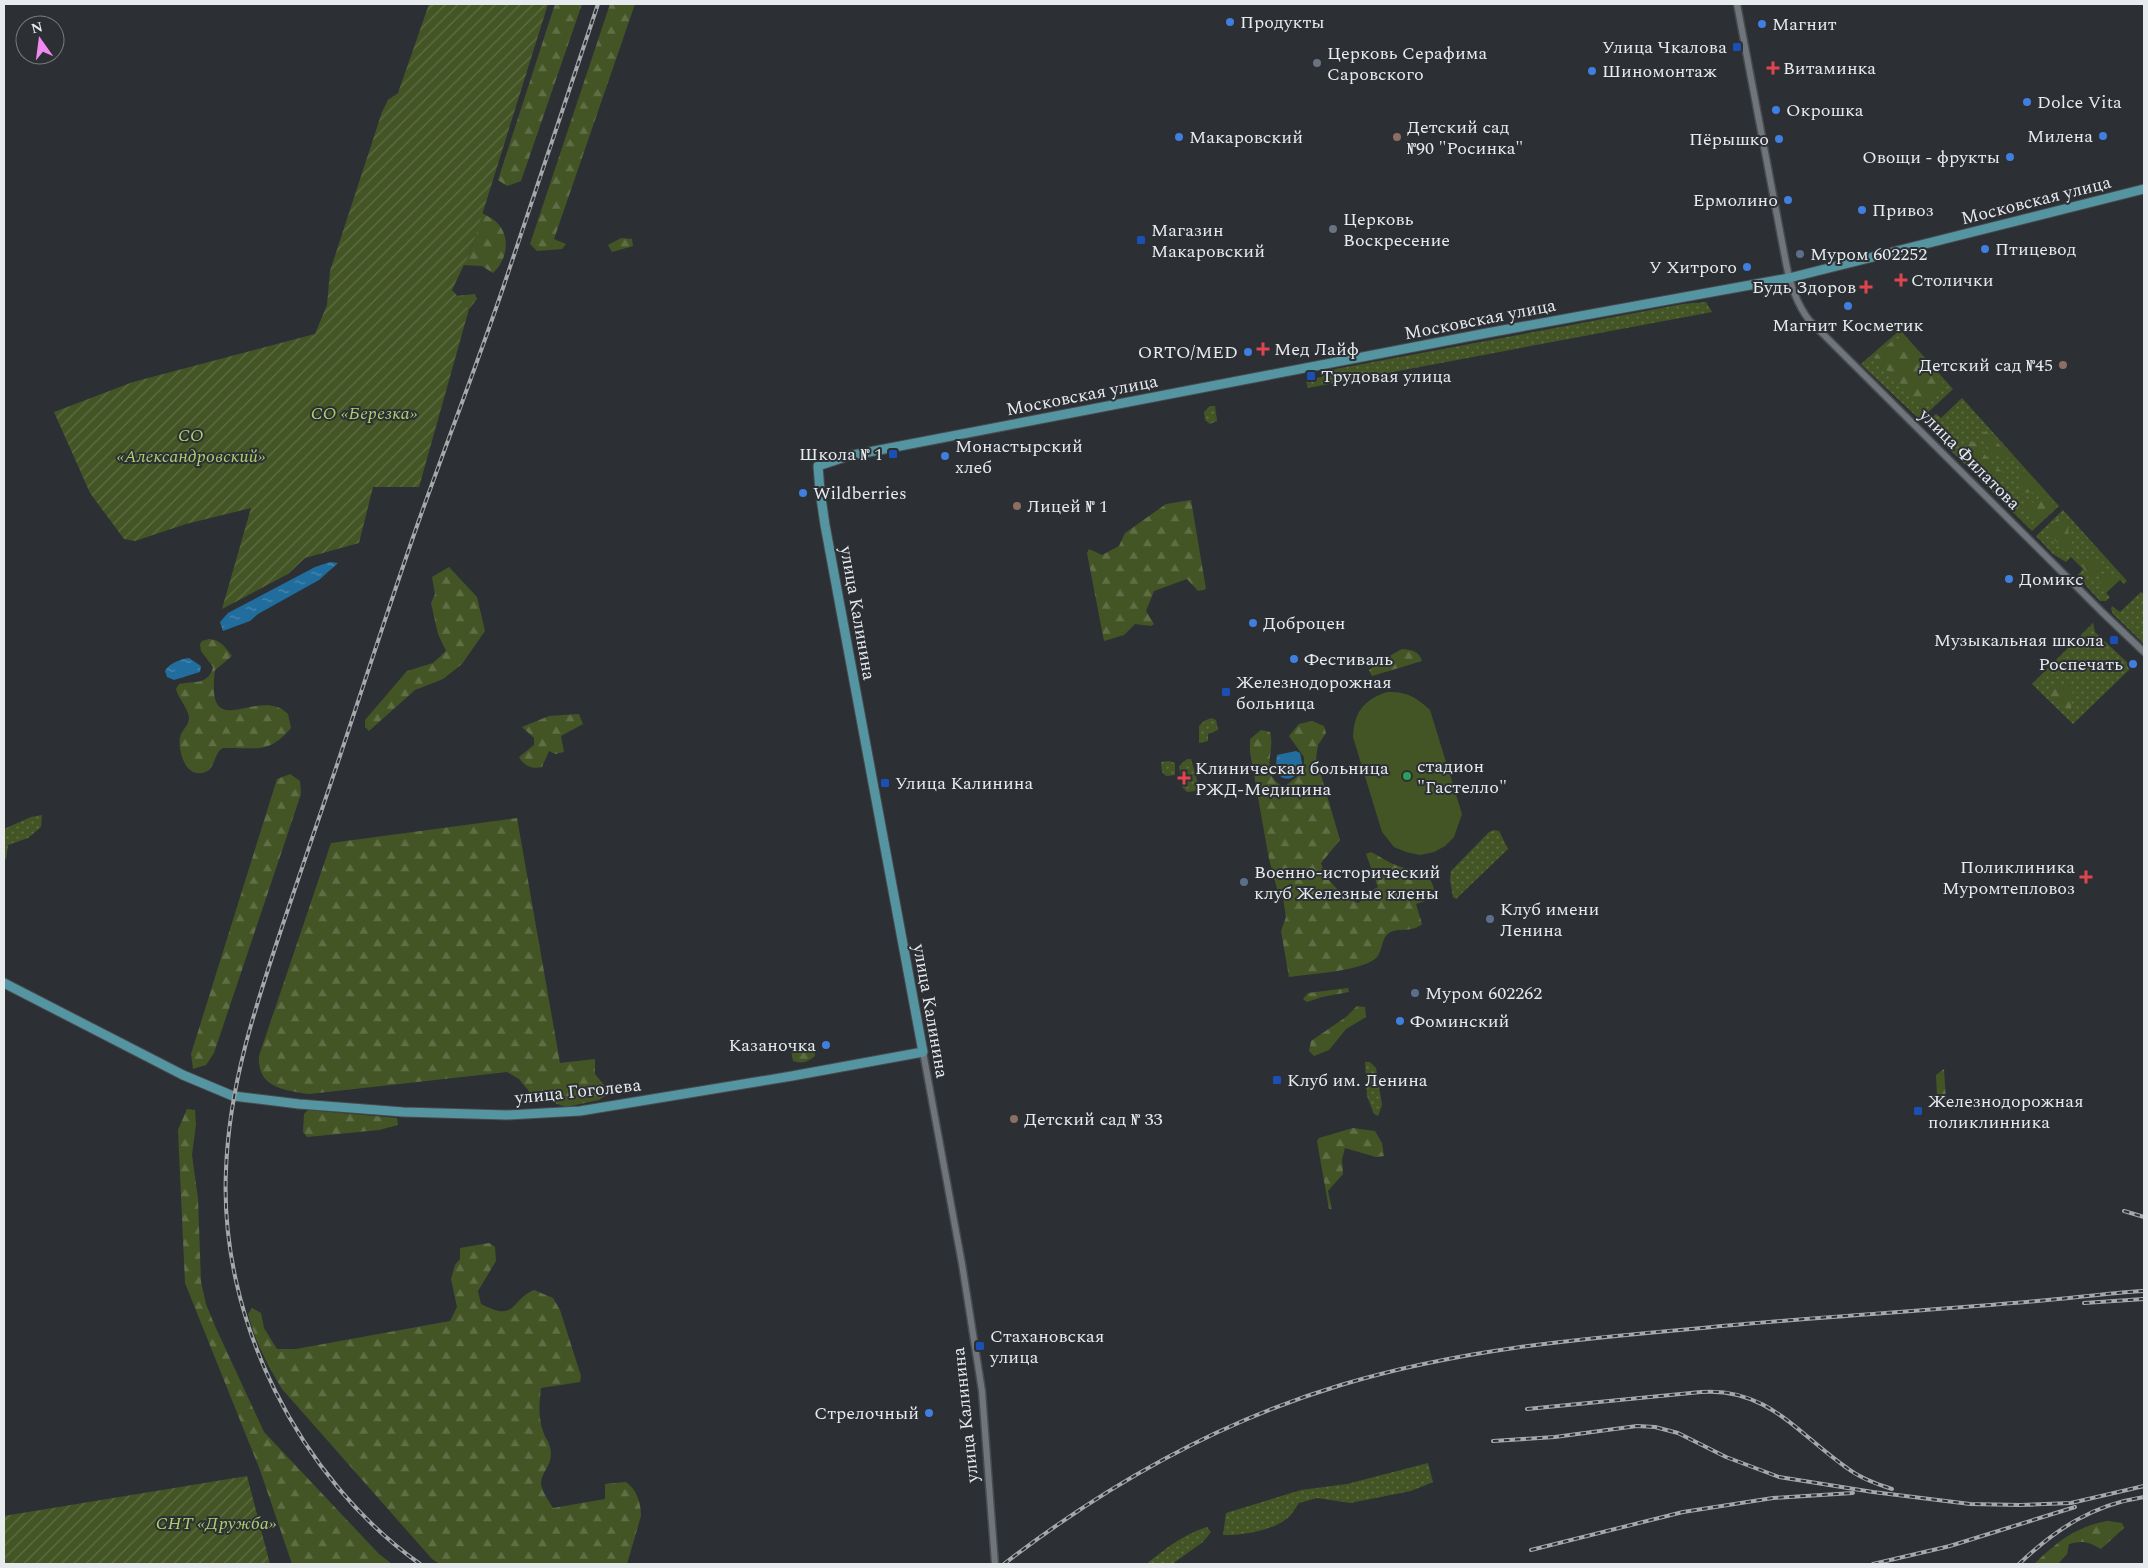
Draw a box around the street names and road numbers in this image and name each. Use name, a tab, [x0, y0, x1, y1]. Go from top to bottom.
street label: Московская улица	[1958, 169, 2114, 232]
street label: Московская улица	[1402, 292, 1558, 347]
street label: Московская улица	[1004, 368, 1160, 423]
street label: улица Филатова	[1912, 402, 2027, 517]
street label: улица Калинина	[832, 543, 883, 683]
street label: улица Калинина	[905, 941, 956, 1081]
street label: улица Гоголева	[513, 1071, 643, 1112]
street label: улица Калинина	[945, 1346, 986, 1485]

